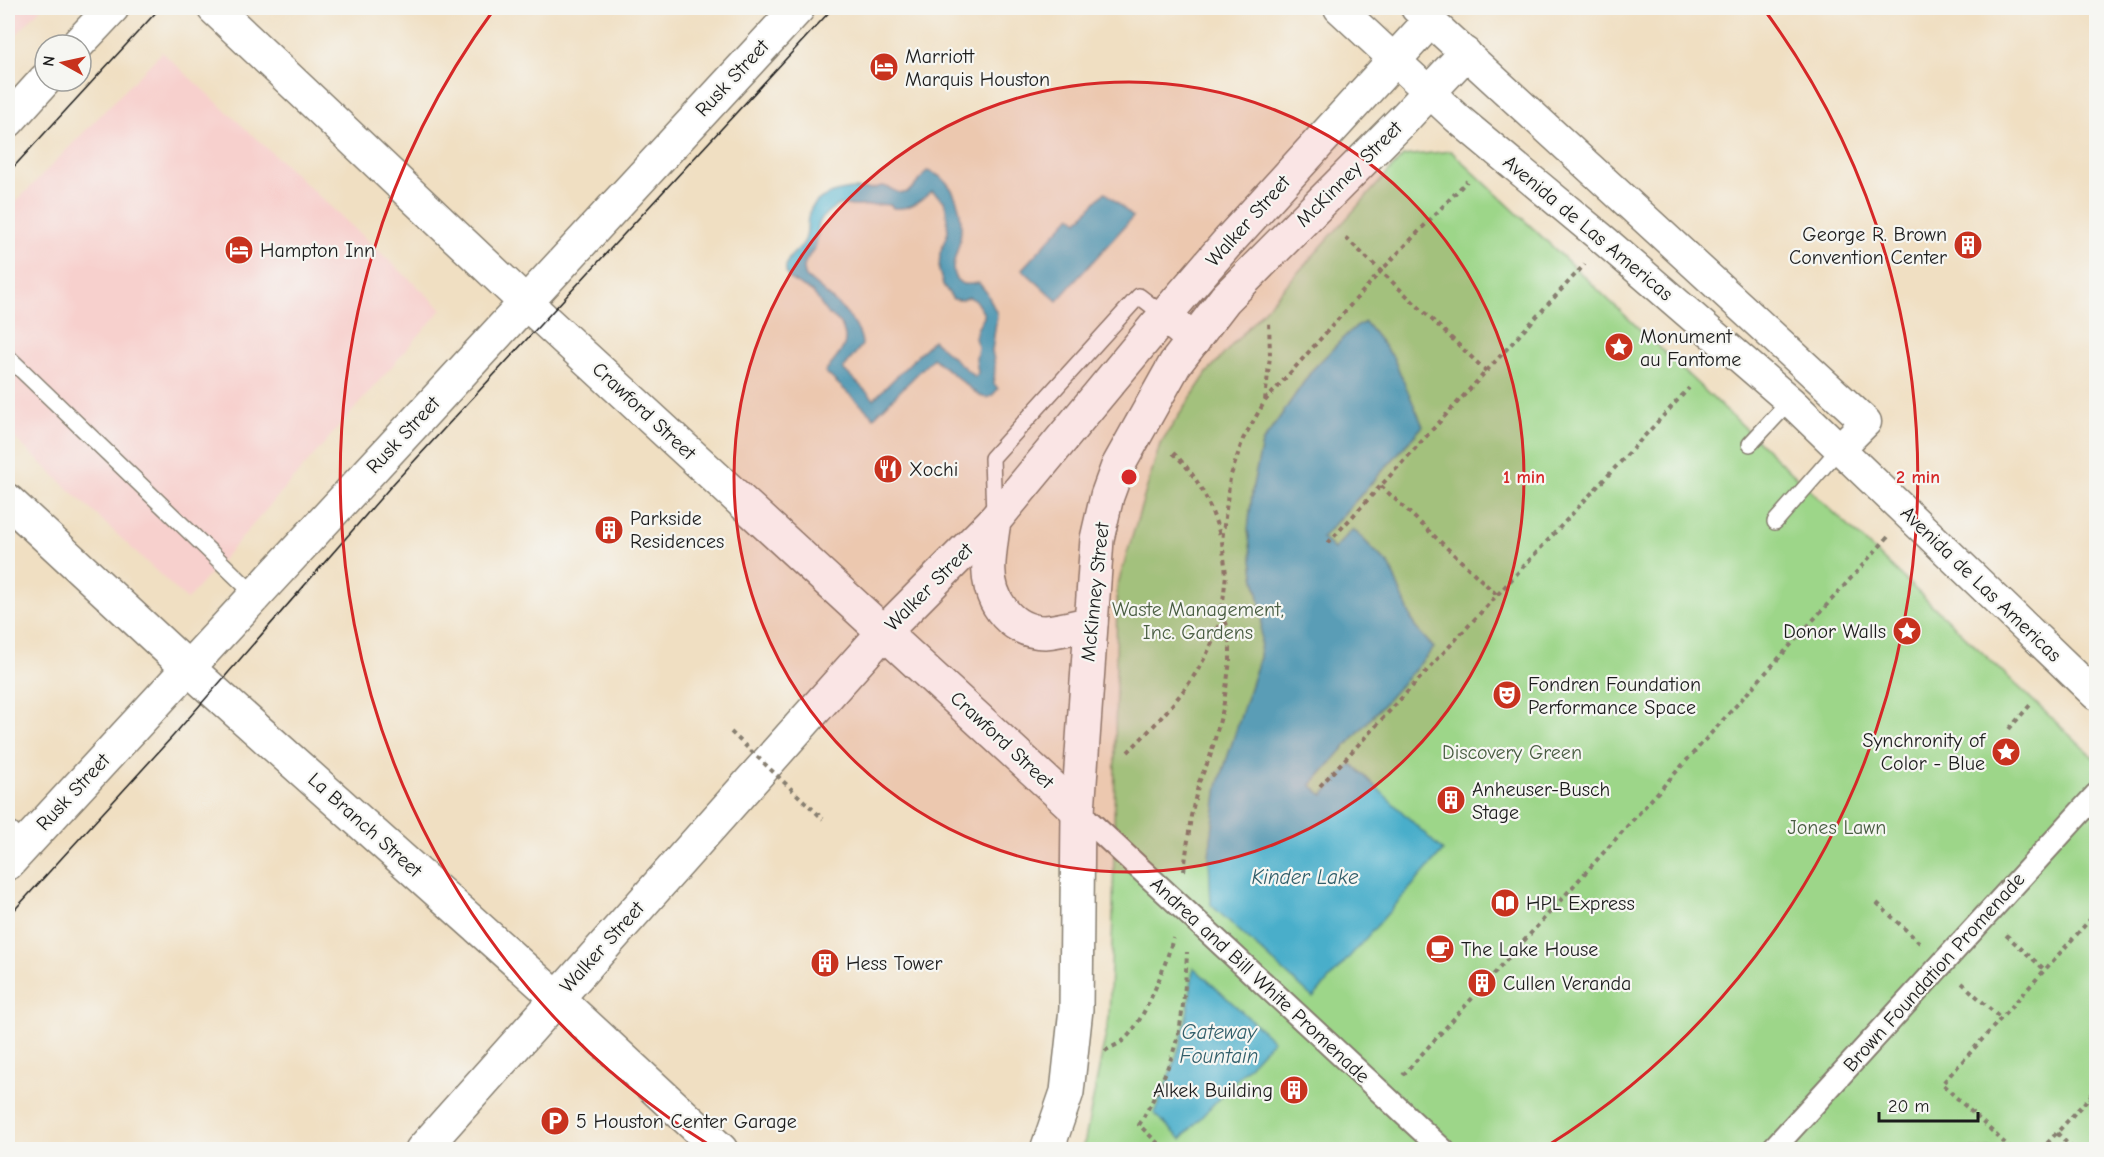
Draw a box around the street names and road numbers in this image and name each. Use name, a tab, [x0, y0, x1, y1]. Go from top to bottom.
street label: Rusk Street	[691, 34, 774, 121]
street label: McKinney Street	[1291, 115, 1408, 232]
street label: Avenida de Las Americas	[1499, 150, 1677, 306]
street label: Walker Street	[1201, 170, 1296, 271]
street label: Crawford Street	[588, 357, 701, 466]
street label: Rusk Street	[362, 391, 445, 478]
street label: Avenida de Las Americas	[1896, 501, 2066, 667]
street label: McKinney Street	[1076, 520, 1114, 663]
street label: Walker Street	[880, 537, 979, 636]
street label: Crawford Street	[946, 686, 1059, 795]
street label: Rusk Street	[32, 748, 115, 835]
street label: La Branch Street	[303, 768, 428, 883]
street label: Brown Foundation Promenade	[1839, 868, 2029, 1076]
street label: Andrea and Bill White Promenade	[1146, 872, 1374, 1088]
street label: Walker Street	[555, 896, 650, 997]

